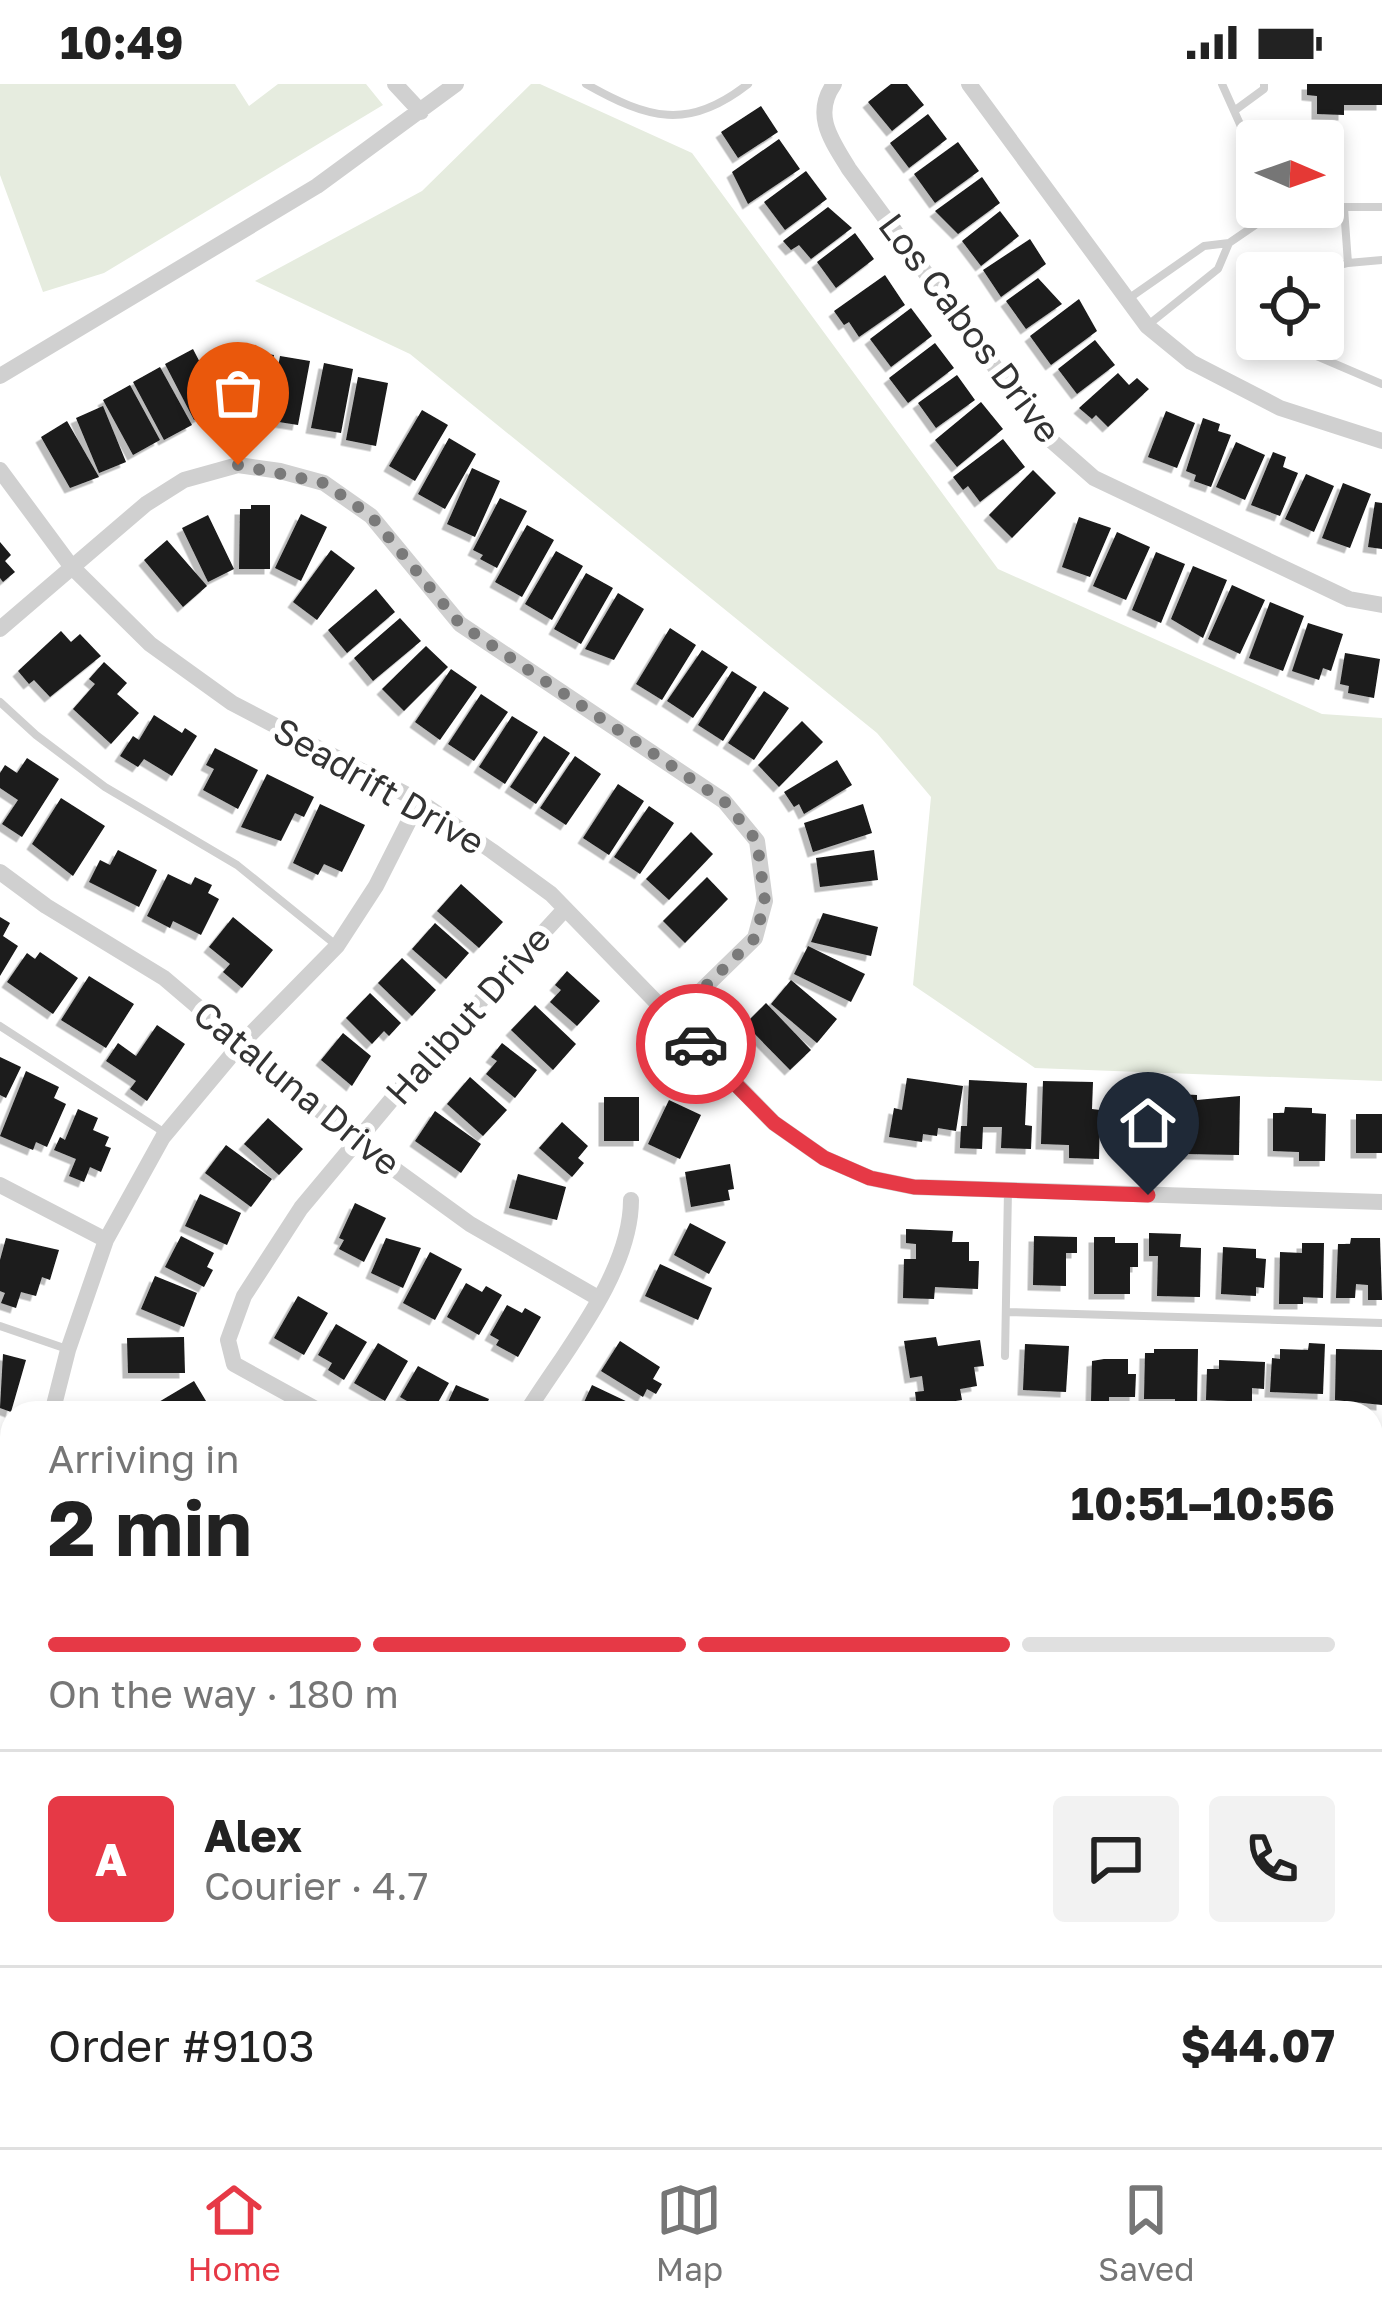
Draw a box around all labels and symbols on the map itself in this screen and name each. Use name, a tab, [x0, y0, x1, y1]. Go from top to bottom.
north arrow	[1236, 120, 1344, 228]
street label: Los Cabos Drive	[870, 205, 1071, 451]
pin	[187, 342, 289, 465]
street label: Seadrift Drive	[266, 708, 492, 863]
street label: Halibut Drive	[376, 917, 559, 1113]
courier	[636, 984, 756, 1104]
street label: Cataluna Drive	[185, 991, 409, 1184]
pin	[1097, 1072, 1199, 1195]

